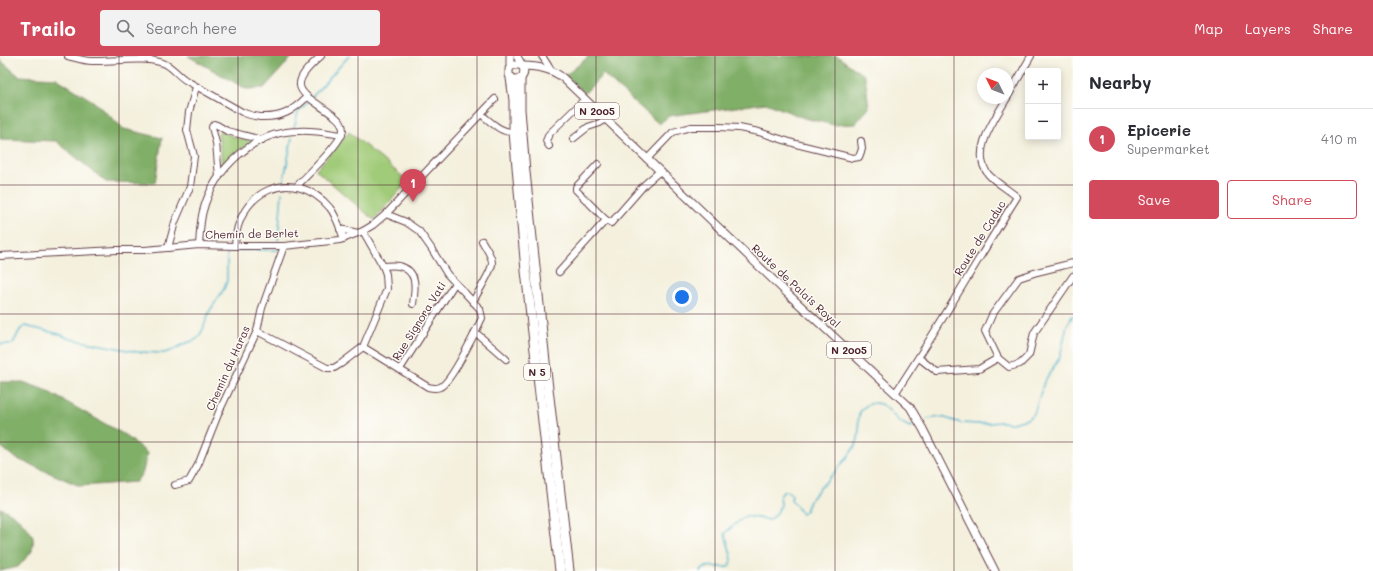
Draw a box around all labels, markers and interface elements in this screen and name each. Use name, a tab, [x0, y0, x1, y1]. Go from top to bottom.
search box	[100, 10, 380, 46]
text: Trailo	[20, 16, 76, 41]
icon: search	[114, 17, 136, 39]
text: Search here	[146, 18, 237, 38]
text: Map	[1194, 19, 1223, 38]
text: Layers	[1245, 19, 1291, 38]
text: Share	[1313, 19, 1353, 38]
north arrow	[977, 68, 1013, 104]
map controls	[1025, 68, 1061, 140]
button: +	[1025, 68, 1061, 104]
text: Nearby	[1089, 71, 1151, 93]
road number: N 2005	[575, 103, 619, 119]
button: −	[1025, 104, 1061, 140]
text: Epicerie	[1127, 120, 1191, 140]
text: 1	[1099, 130, 1105, 147]
text: 410 m	[1321, 130, 1357, 147]
text: Supermarket	[1127, 140, 1210, 157]
pin: 1	[400, 169, 426, 202]
button: Save	[1089, 180, 1219, 219]
button: Share	[1227, 180, 1357, 219]
street label: Route de Caduc	[950, 197, 1009, 278]
street label: Chemin de Berlet	[205, 225, 299, 242]
street label: Route de Palais Royal	[749, 240, 844, 331]
street label: Rue Signora Vati	[388, 279, 449, 363]
your location	[672, 287, 692, 307]
street label: Chemin du Haras	[202, 323, 253, 413]
road number: N 2005	[827, 342, 871, 358]
road number: N 5	[524, 364, 550, 380]

